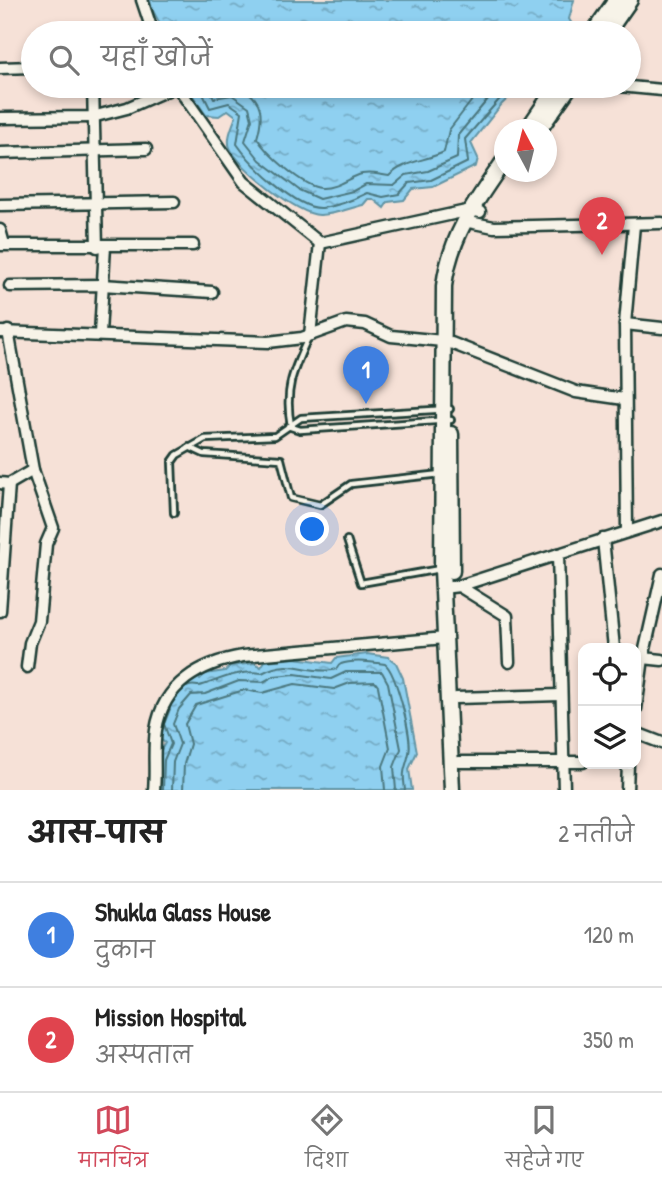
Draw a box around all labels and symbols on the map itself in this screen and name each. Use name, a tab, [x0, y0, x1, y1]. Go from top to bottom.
north arrow	[494, 119, 557, 182]
pin: 2	[579, 197, 625, 255]
pin: 1	[343, 346, 389, 404]
your location	[295, 512, 329, 546]

